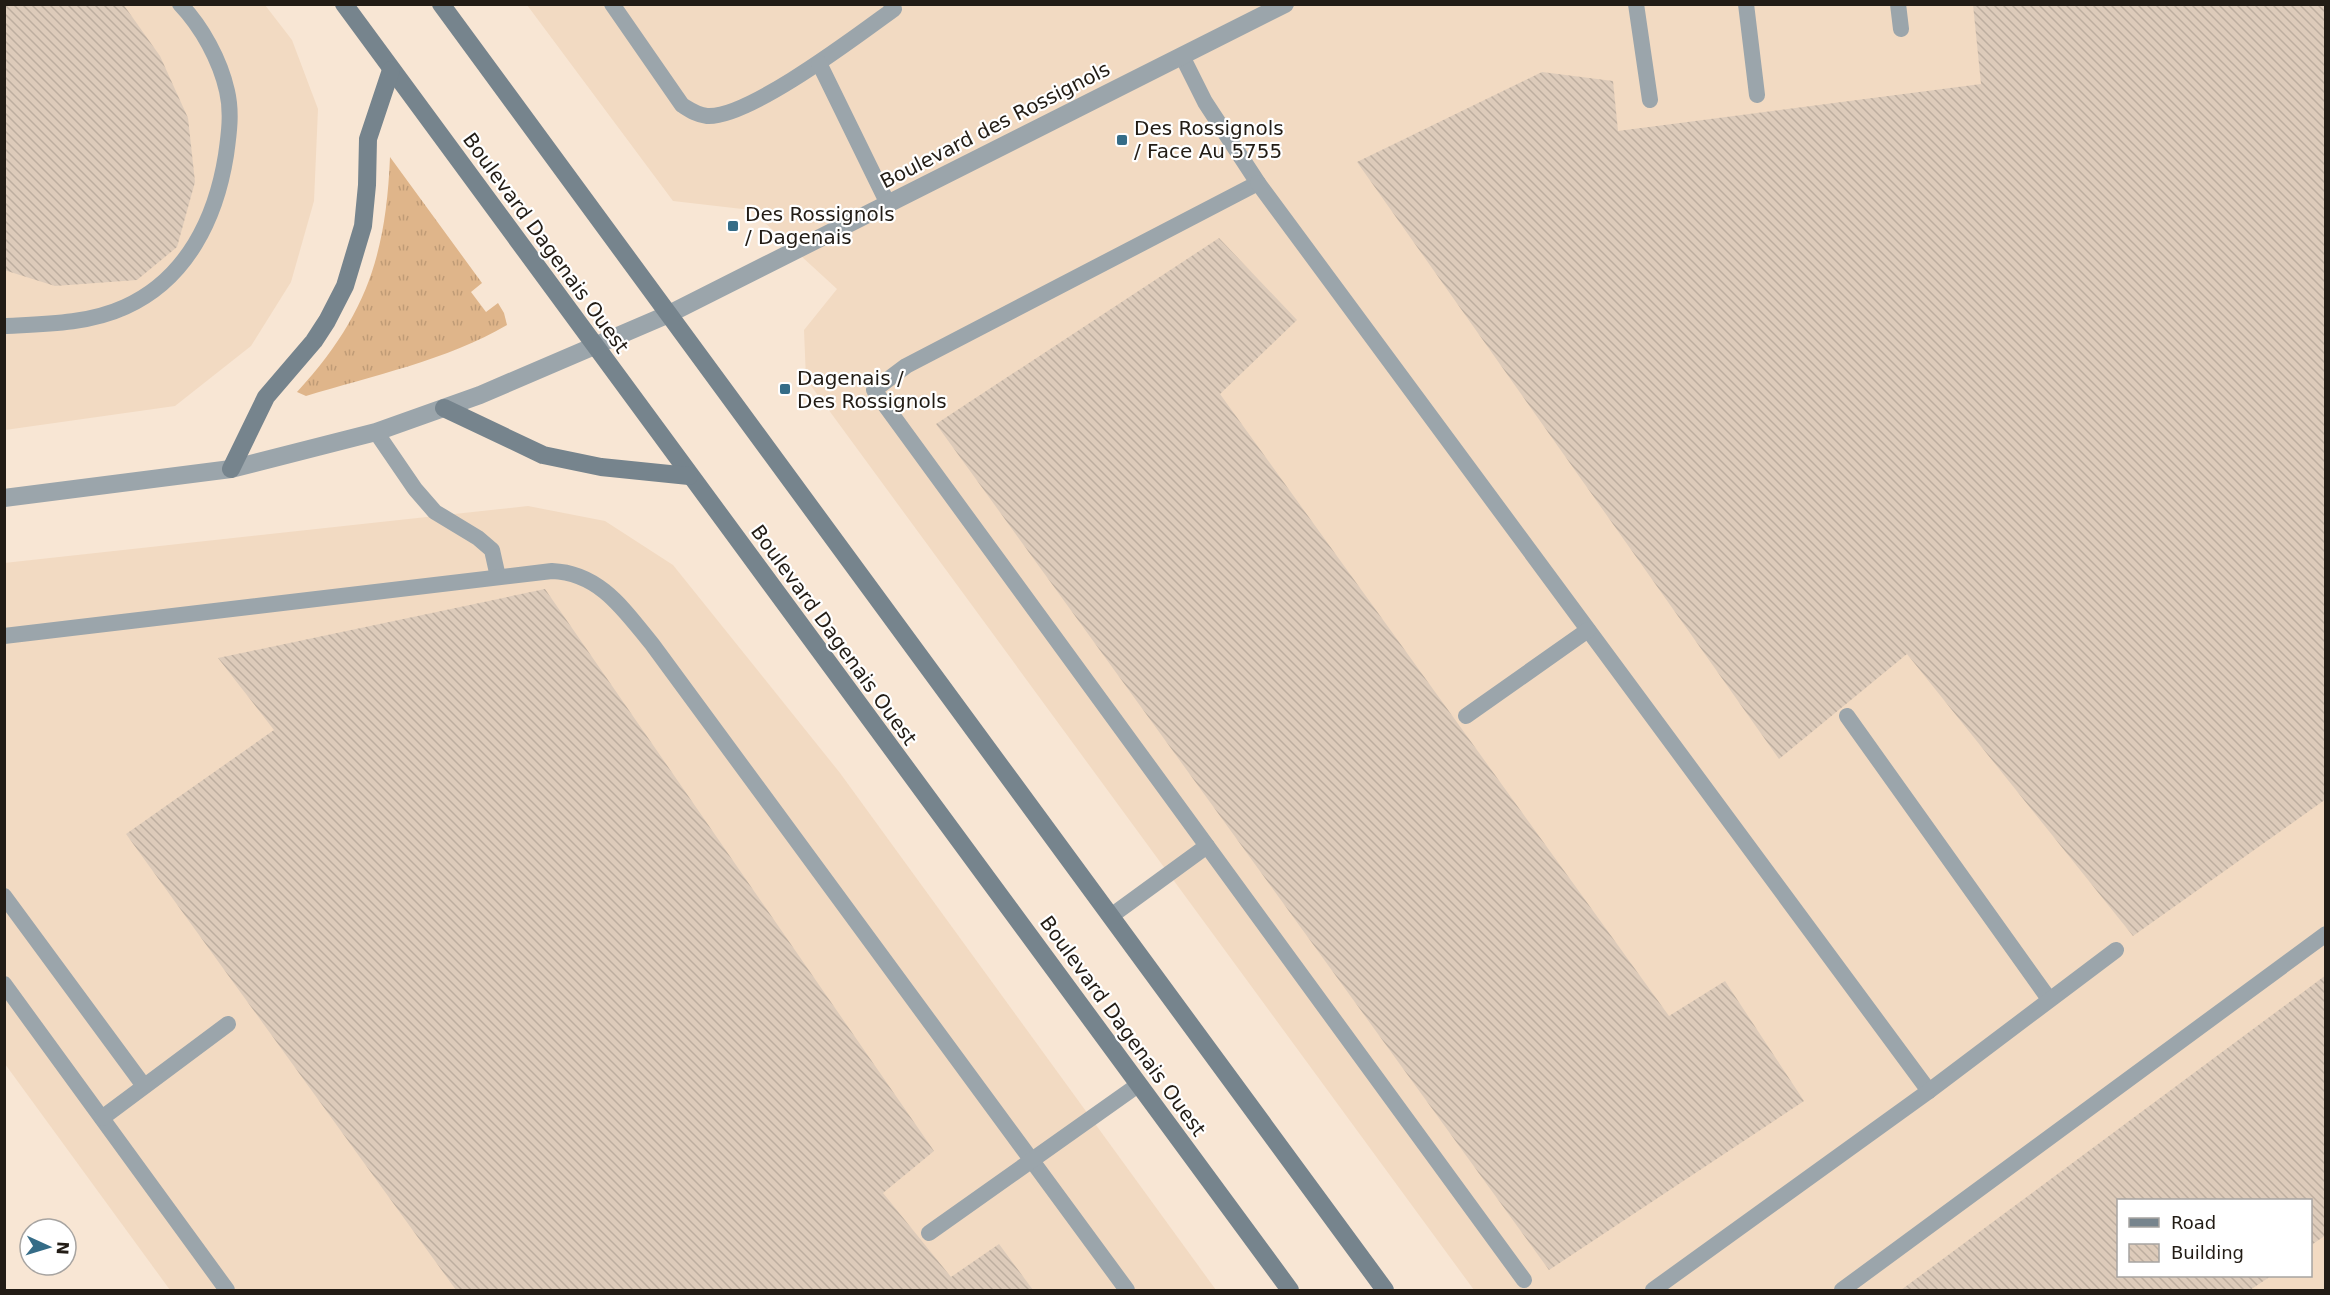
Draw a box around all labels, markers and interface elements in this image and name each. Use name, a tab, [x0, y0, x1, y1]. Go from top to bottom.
street label: Boulevard des Rossignols	[876, 57, 1114, 193]
place label: Des Rossignols / Face Au 5755	[1134, 116, 1284, 163]
street label: Boulevard Dagenais Ouest	[458, 128, 634, 358]
marker: Des Rossignols / Face Au 5755	[1115, 133, 1129, 147]
place label: Des Rossignols / Dagenais	[745, 202, 895, 249]
marker: Des Rossignols / Dagenais	[726, 219, 740, 233]
place label: Dagenais / Des Rossignols	[797, 366, 947, 413]
marker: Dagenais / Des Rossignols	[778, 382, 792, 396]
street label: Boulevard Dagenais Ouest	[746, 520, 922, 750]
street label: Boulevard Dagenais Ouest	[1035, 911, 1211, 1141]
legend	[2117, 1199, 2312, 1277]
text: Road	[2171, 1212, 2216, 1233]
north arrow	[18, 1217, 78, 1277]
text: N	[53, 1241, 72, 1255]
text: Building	[2171, 1242, 2244, 1263]

